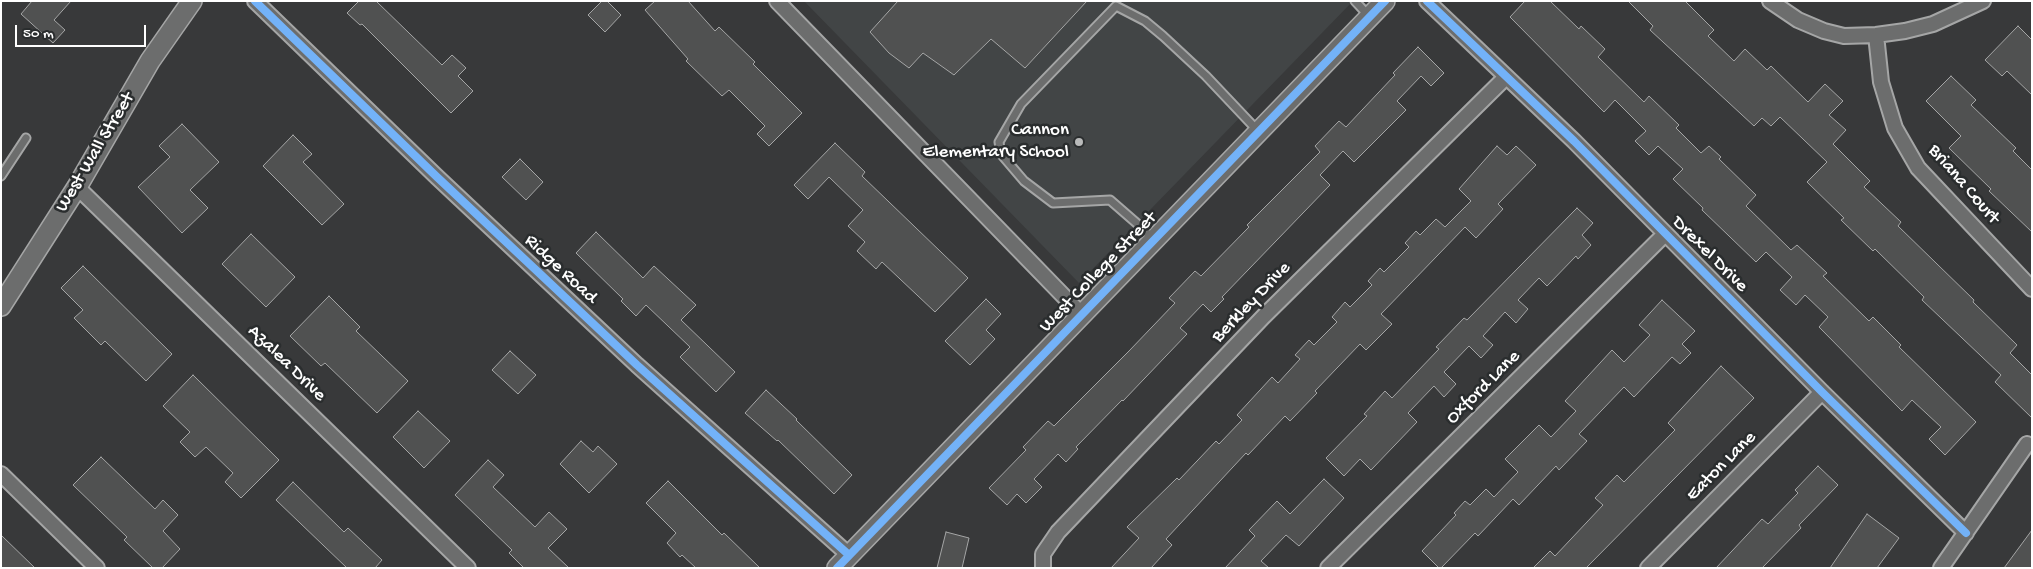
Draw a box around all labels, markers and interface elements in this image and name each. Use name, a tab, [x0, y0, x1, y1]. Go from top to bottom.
scale bar	[18, 15, 149, 47]
text: 50 m	[23, 25, 54, 43]
street label: West Wall Street	[51, 89, 141, 217]
place label: Cannon Elementary School	[923, 120, 1069, 164]
marker: Cannon Elementary School	[1073, 136, 1085, 148]
street label: Briana Court	[1922, 140, 2004, 230]
street label: West College Street	[1035, 208, 1163, 338]
street label: Drexel Drive	[1666, 212, 1752, 298]
street label: Ridge Road	[519, 230, 601, 310]
street label: Berkley Drive	[1208, 258, 1296, 348]
street label: Azalea Drive	[242, 321, 330, 407]
street label: Oxford Lane	[1442, 346, 1526, 430]
street label: Eaton Lane	[1682, 427, 1762, 507]

